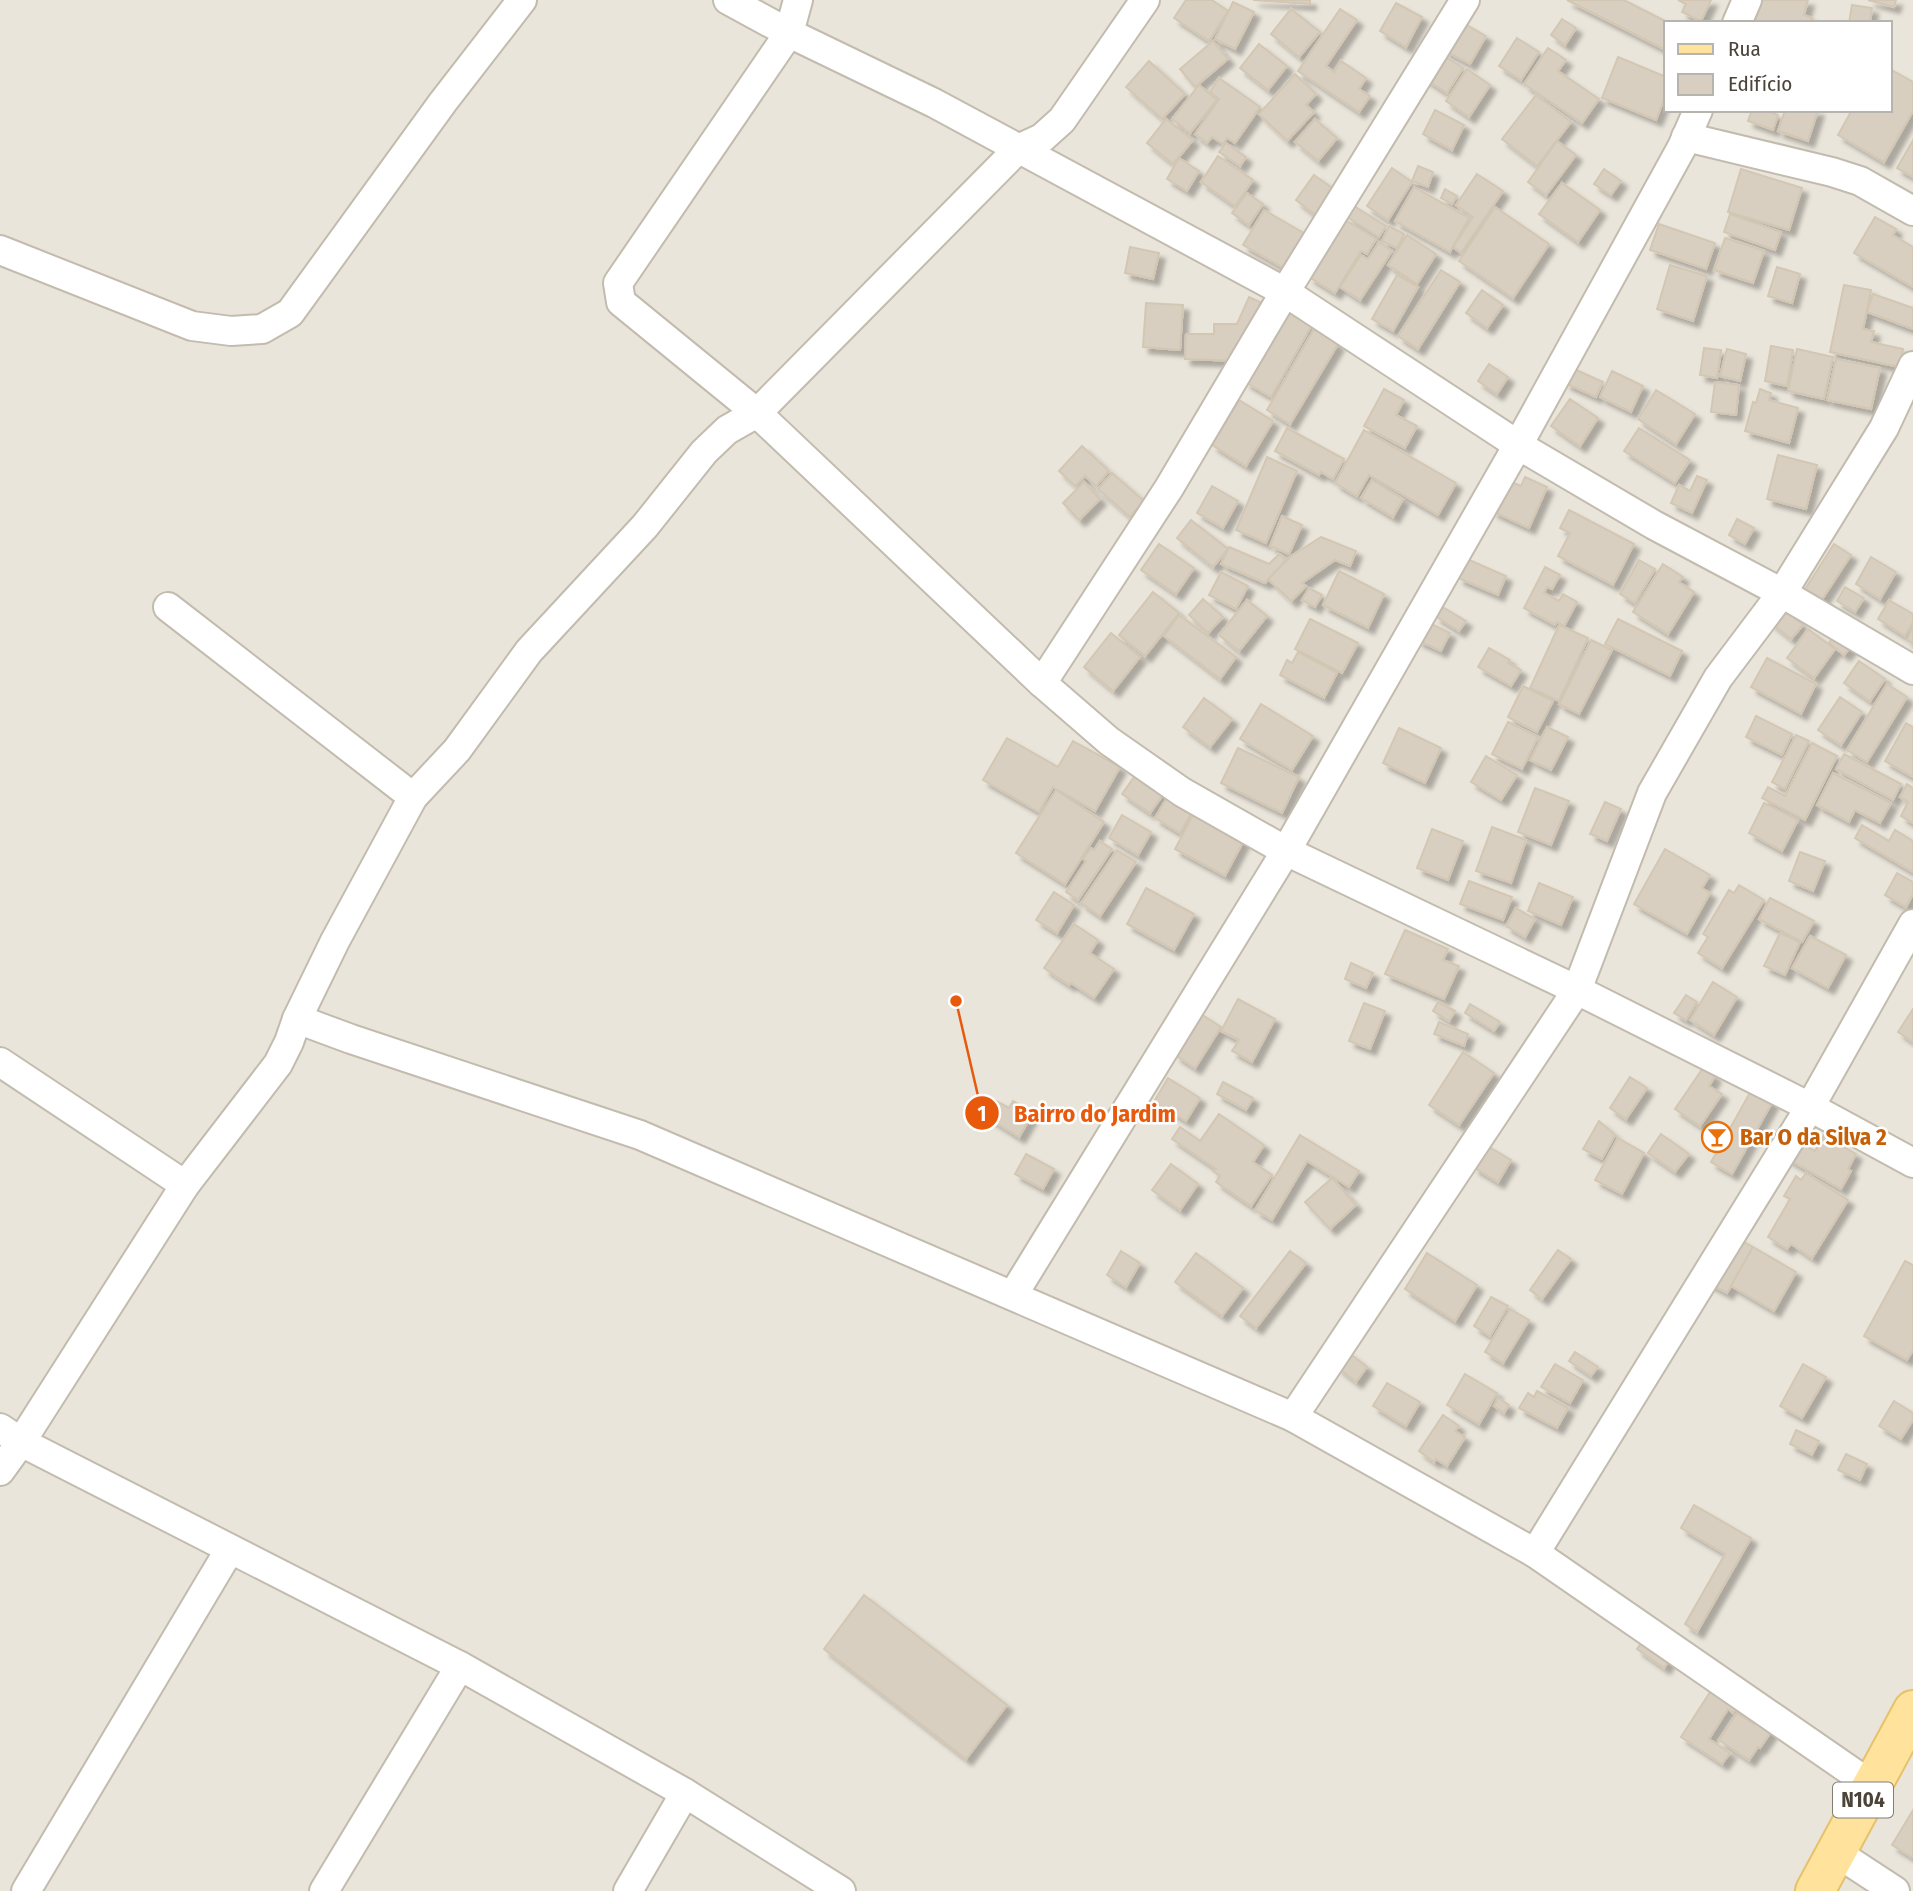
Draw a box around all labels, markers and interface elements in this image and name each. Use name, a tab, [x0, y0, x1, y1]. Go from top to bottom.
legend	[1664, 21, 1892, 112]
text: Rua	[1728, 36, 1761, 62]
text: Edifício	[1728, 71, 1792, 97]
callout: Bairro do Jardim	[965, 1091, 1190, 1136]
text: Bairro do Jardim	[1014, 1100, 1176, 1128]
text: 1	[978, 1101, 986, 1127]
bar icon: Bar O da Silva 2	[1700, 1120, 1734, 1154]
place label: Bar O da Silva 2	[1740, 1123, 1887, 1151]
road number: N104	[1833, 1783, 1893, 1818]

